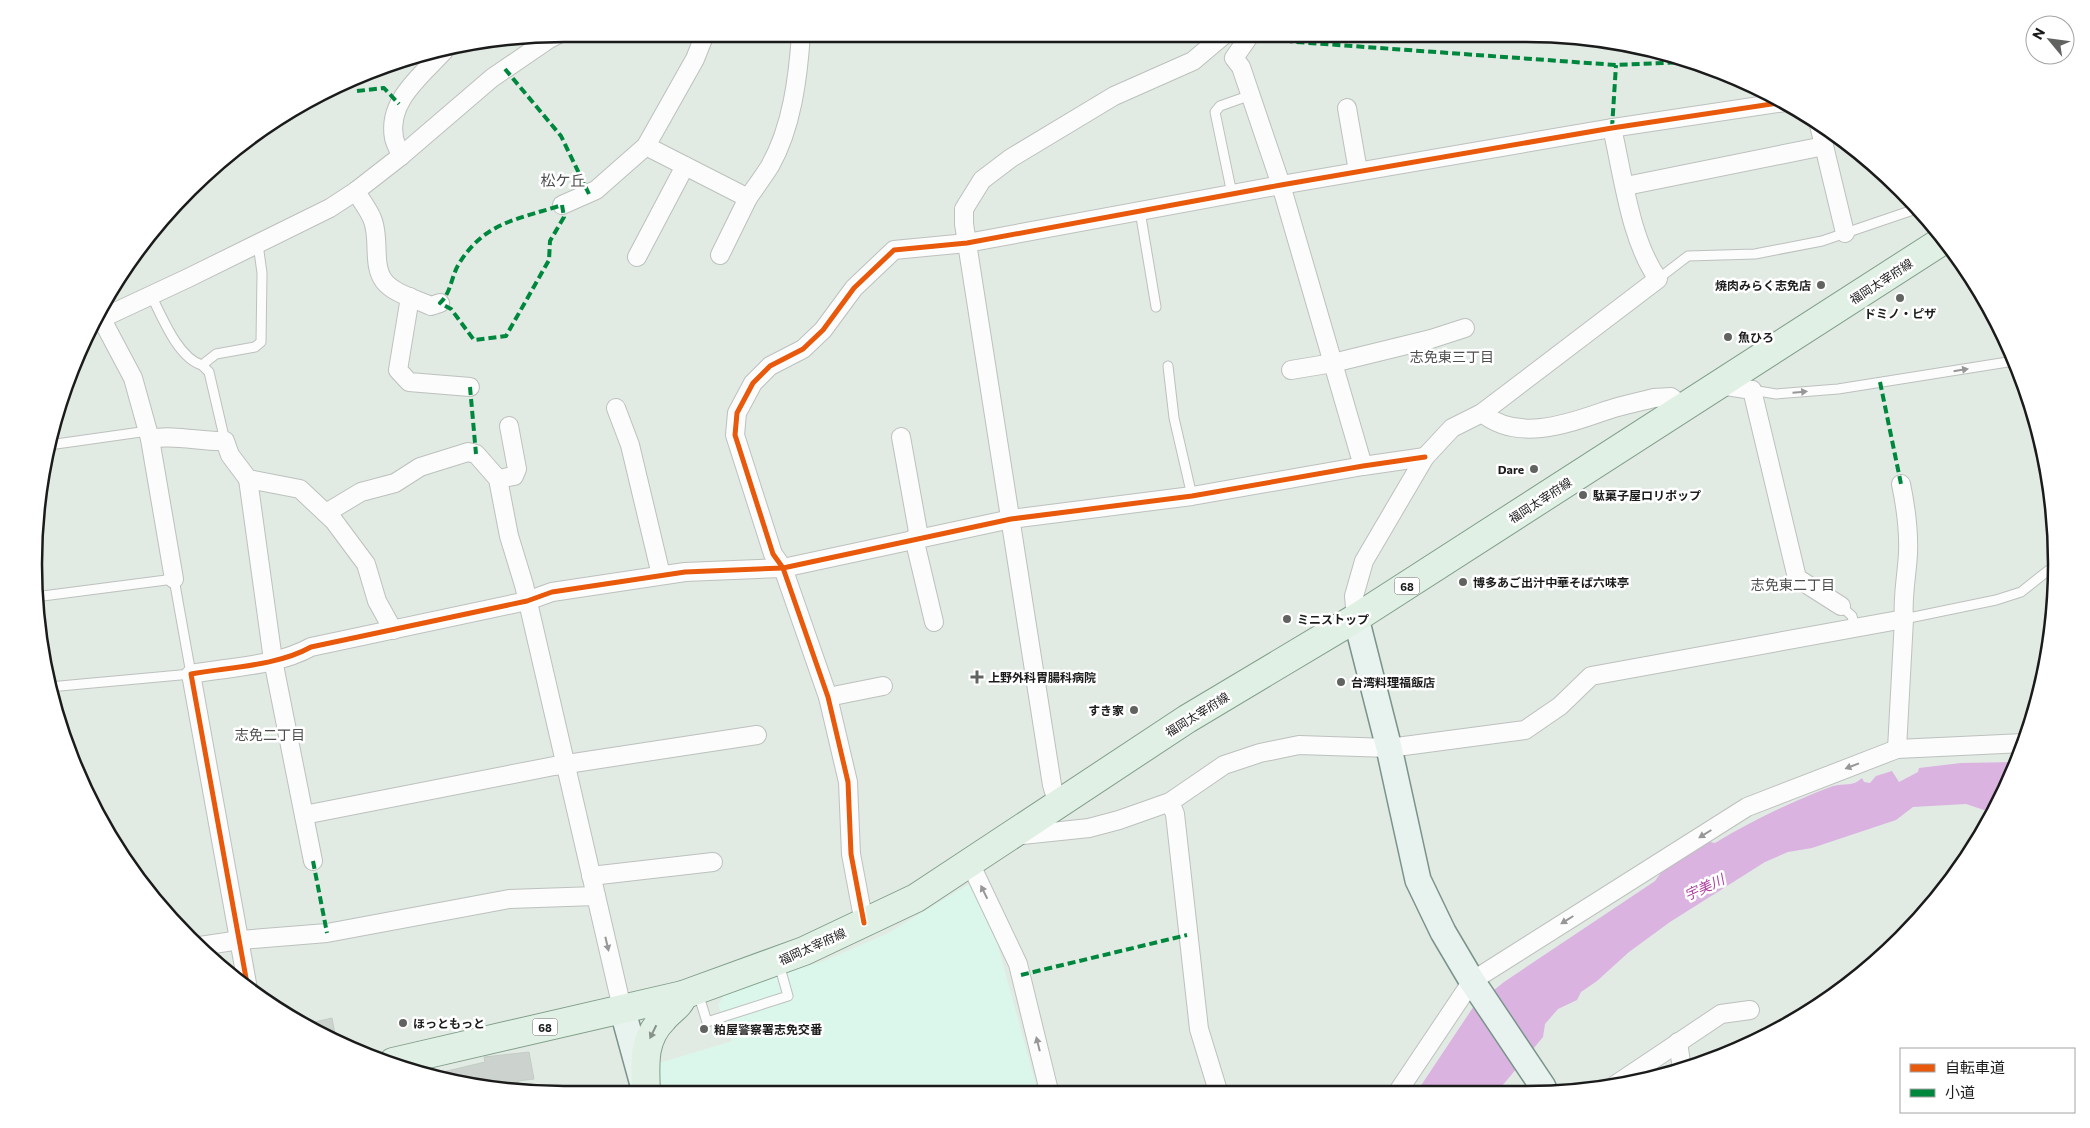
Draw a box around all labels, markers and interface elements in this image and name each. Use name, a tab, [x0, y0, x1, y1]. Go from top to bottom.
north arrow	[2025, 15, 2075, 65]
text: N	[2028, 25, 2048, 42]
district label: 松ケ丘	[540, 171, 586, 189]
street label: 福岡太宰府線	[1847, 256, 1915, 306]
place label: 焼肉みらく志免店	[1715, 278, 1811, 292]
marker: 焼肉みらく志免店	[1815, 279, 1827, 291]
marker: ドミノ・ピザ	[1894, 292, 1906, 304]
place label: ドミノ・ピザ	[1864, 306, 1936, 320]
place label: 魚ひろ	[1738, 330, 1774, 344]
marker: 魚ひろ	[1722, 331, 1734, 343]
district label: 志免東三丁目	[1410, 348, 1494, 365]
one-way arrow	[1953, 365, 1969, 373]
one-way arrow	[1793, 388, 1809, 396]
place label: Dare	[1498, 462, 1524, 476]
marker: Dare	[1528, 463, 1540, 475]
street label: 福岡太宰府線	[1506, 475, 1574, 525]
place label: 駄菓子屋ロリポップ	[1593, 488, 1701, 502]
marker: 駄菓子屋ロリポップ	[1577, 489, 1589, 501]
place label: 博多あご出汁中華そば六味亭	[1473, 575, 1629, 589]
marker: 博多あご出汁中華そば六味亭	[1457, 576, 1469, 588]
district label: 志免東二丁目	[1751, 576, 1835, 593]
road number: 68	[1394, 578, 1420, 594]
place label: ミニストップ	[1297, 612, 1369, 626]
marker: ミニストップ	[1281, 613, 1293, 625]
marker: 上野外科胃腸科病院	[970, 670, 984, 684]
place label: 上野外科胃腸科病院	[988, 670, 1096, 684]
place label: 台湾料理福飯店	[1351, 675, 1435, 689]
marker: 台湾料理福飯店	[1335, 676, 1347, 688]
street label: 福岡太宰府線	[1163, 689, 1231, 739]
place label: すき家	[1088, 703, 1124, 717]
marker: すき家	[1128, 704, 1140, 716]
district label: 志免二丁目	[235, 726, 305, 743]
one-way arrow	[1845, 763, 1859, 771]
one-way arrow	[1698, 829, 1711, 838]
water label: 宇美川	[1681, 870, 1728, 904]
one-way arrow	[980, 885, 988, 899]
one-way arrow	[1561, 916, 1574, 925]
street label: 福岡太宰府線	[776, 925, 848, 967]
one-way arrow	[603, 936, 611, 951]
place label: ほっともっと	[413, 1016, 485, 1030]
marker: ほっともっと	[397, 1017, 409, 1029]
road number: 68	[532, 1019, 558, 1036]
place label: 粕屋警察署志免交番	[714, 1022, 823, 1036]
marker: 粕屋警察署志免交番	[698, 1023, 710, 1035]
one-way arrow	[649, 1025, 657, 1040]
one-way arrow	[1034, 1037, 1042, 1052]
legend	[1900, 1048, 2075, 1113]
text: 自転車道	[1945, 1058, 2005, 1076]
text: 小道	[1945, 1083, 1975, 1101]

